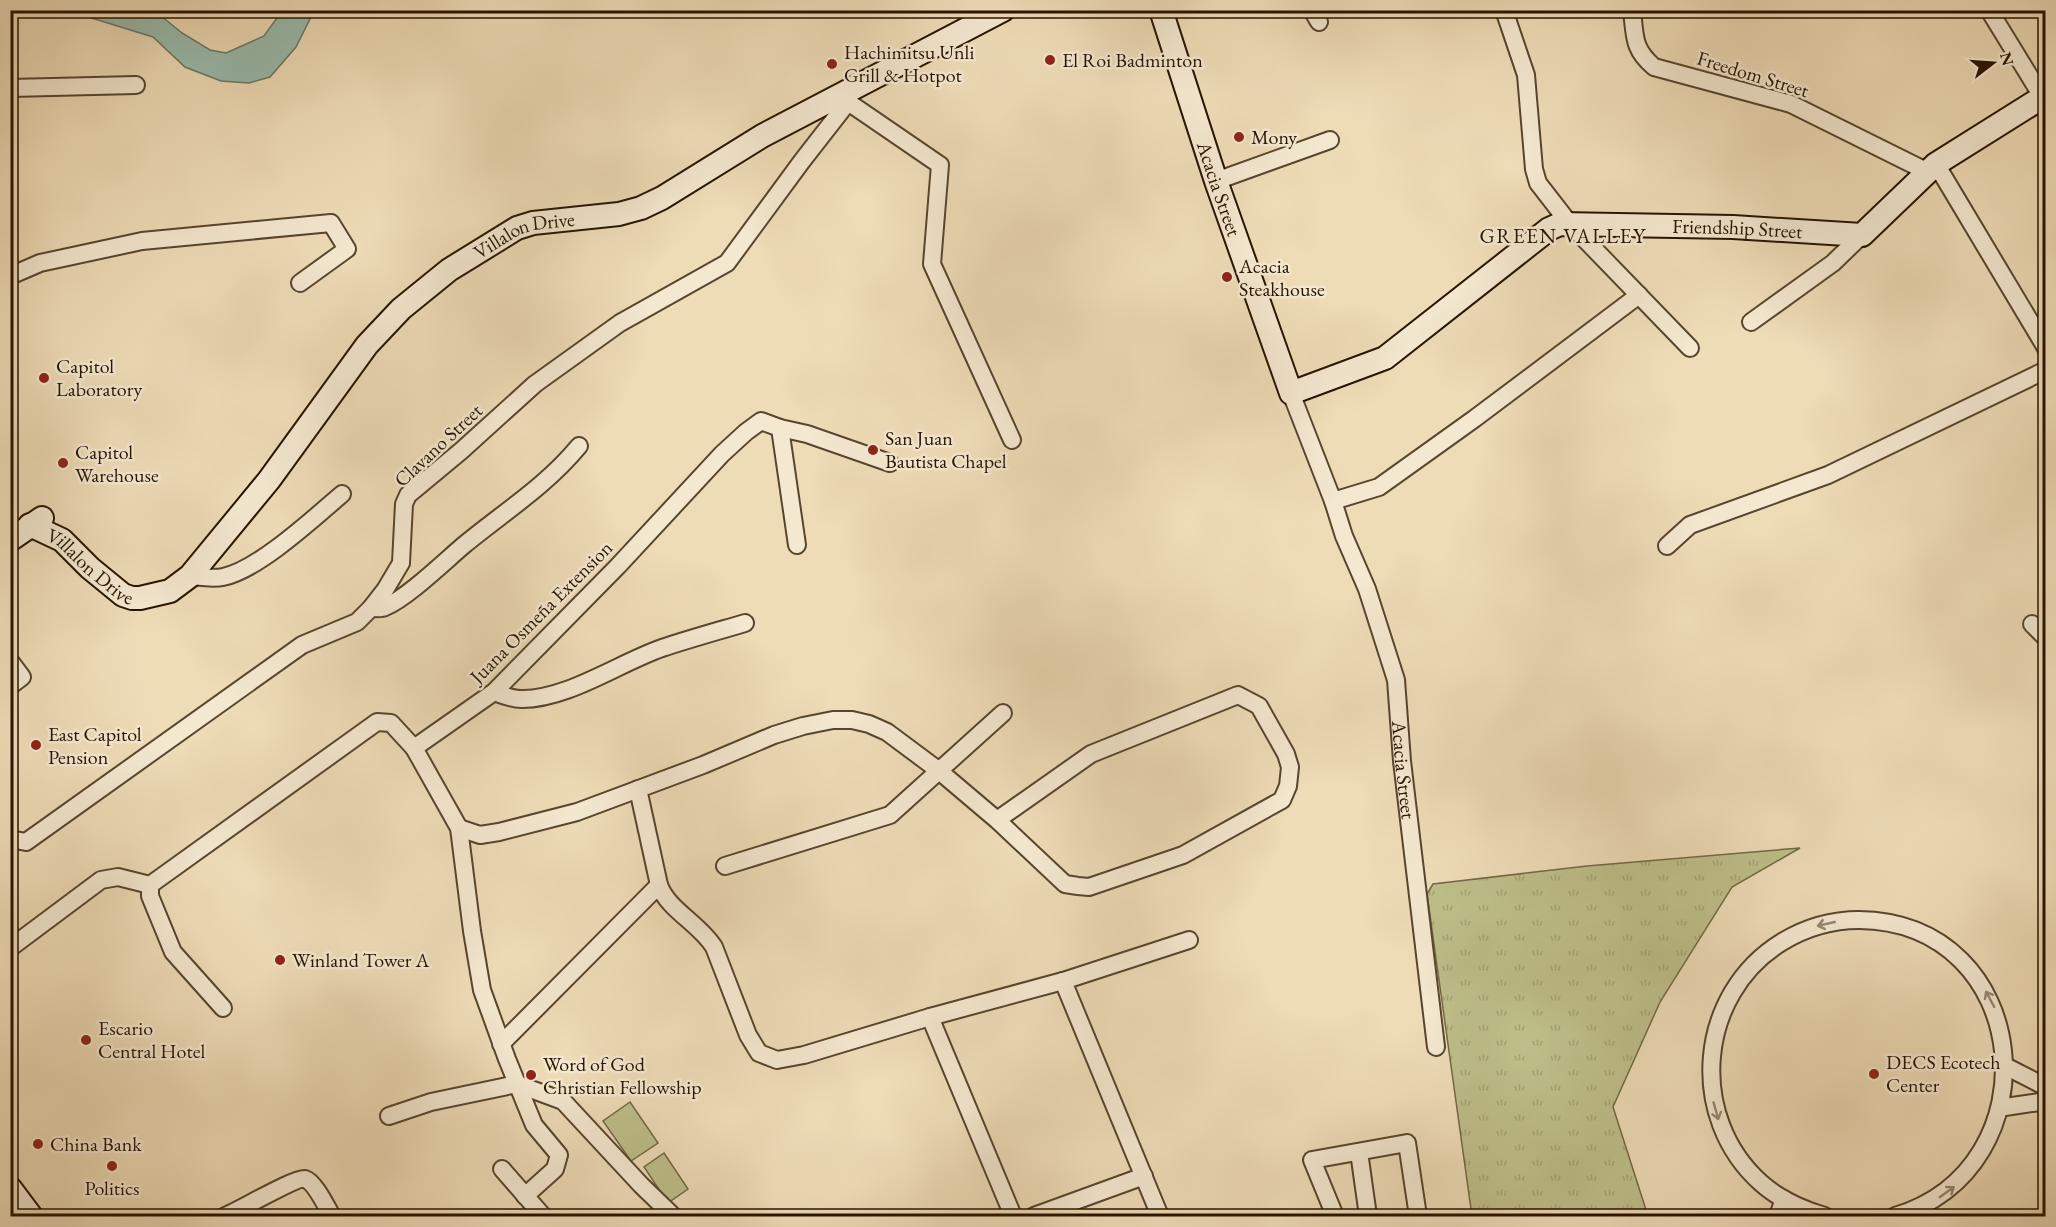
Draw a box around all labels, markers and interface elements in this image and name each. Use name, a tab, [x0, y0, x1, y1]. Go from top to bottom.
north arrow	[1963, 33, 2023, 93]
place label: Hachimitsu Unli Grill & Hotpot	[844, 39, 974, 88]
street label: Freedom Street	[1694, 45, 1813, 104]
place label: El Roi Badminton	[1062, 47, 1203, 73]
text: N	[1995, 49, 2019, 68]
marker: El Roi Badminton	[1043, 53, 1057, 67]
marker: Hachimitsu Unli Grill & Hotpot	[825, 57, 839, 71]
place label: Mony	[1251, 124, 1297, 150]
marker: Mony	[1232, 130, 1246, 144]
street label: Acacia Street	[1191, 137, 1248, 240]
street label: Villalon Drive	[468, 206, 576, 265]
street label: Friendship Street	[1672, 213, 1804, 244]
district label: GREEN VALLEY	[1479, 222, 1647, 249]
place label: Acacia Steakhouse	[1238, 253, 1325, 302]
marker: Acacia Steakhouse	[1220, 270, 1234, 284]
place label: Capitol Laboratory	[56, 353, 142, 402]
marker: Capitol Laboratory	[37, 371, 51, 385]
street label: Clavano Street	[388, 397, 488, 493]
place label: San Juan Bautista Chapel	[885, 425, 1007, 474]
place label: Capitol Warehouse	[75, 439, 159, 488]
marker: San Juan Bautista Chapel	[866, 443, 880, 457]
marker: Capitol Warehouse	[56, 456, 70, 470]
street label: Villalon Drive	[43, 522, 137, 611]
street label: Juana Osmeña Extension	[463, 535, 618, 690]
street label: Acacia Street	[1386, 719, 1422, 821]
place label: East Capitol Pension	[48, 721, 142, 770]
marker: East Capitol Pension	[29, 738, 43, 752]
one-way arrow	[1817, 919, 1836, 931]
place label: Winland Tower A	[292, 947, 429, 973]
marker: Winland Tower A	[273, 953, 287, 967]
one-way arrow	[1984, 991, 1996, 1008]
place label: Escario Central Hotel	[98, 1015, 205, 1064]
marker: Escario Central Hotel	[79, 1033, 93, 1047]
place label: DECS Ecotech Center	[1886, 1049, 2001, 1098]
place label: Word of God Christian Fellowship	[543, 1051, 702, 1100]
marker: DECS Ecotech Center	[1867, 1067, 1881, 1081]
marker: Word of God Christian Fellowship	[524, 1068, 538, 1082]
one-way arrow	[1711, 1101, 1723, 1120]
place label: China Bank	[50, 1131, 142, 1157]
marker: China Bank	[31, 1137, 45, 1151]
marker: Politics	[105, 1159, 119, 1173]
place label: Politics	[84, 1175, 140, 1201]
one-way arrow	[1939, 1186, 1955, 1198]

